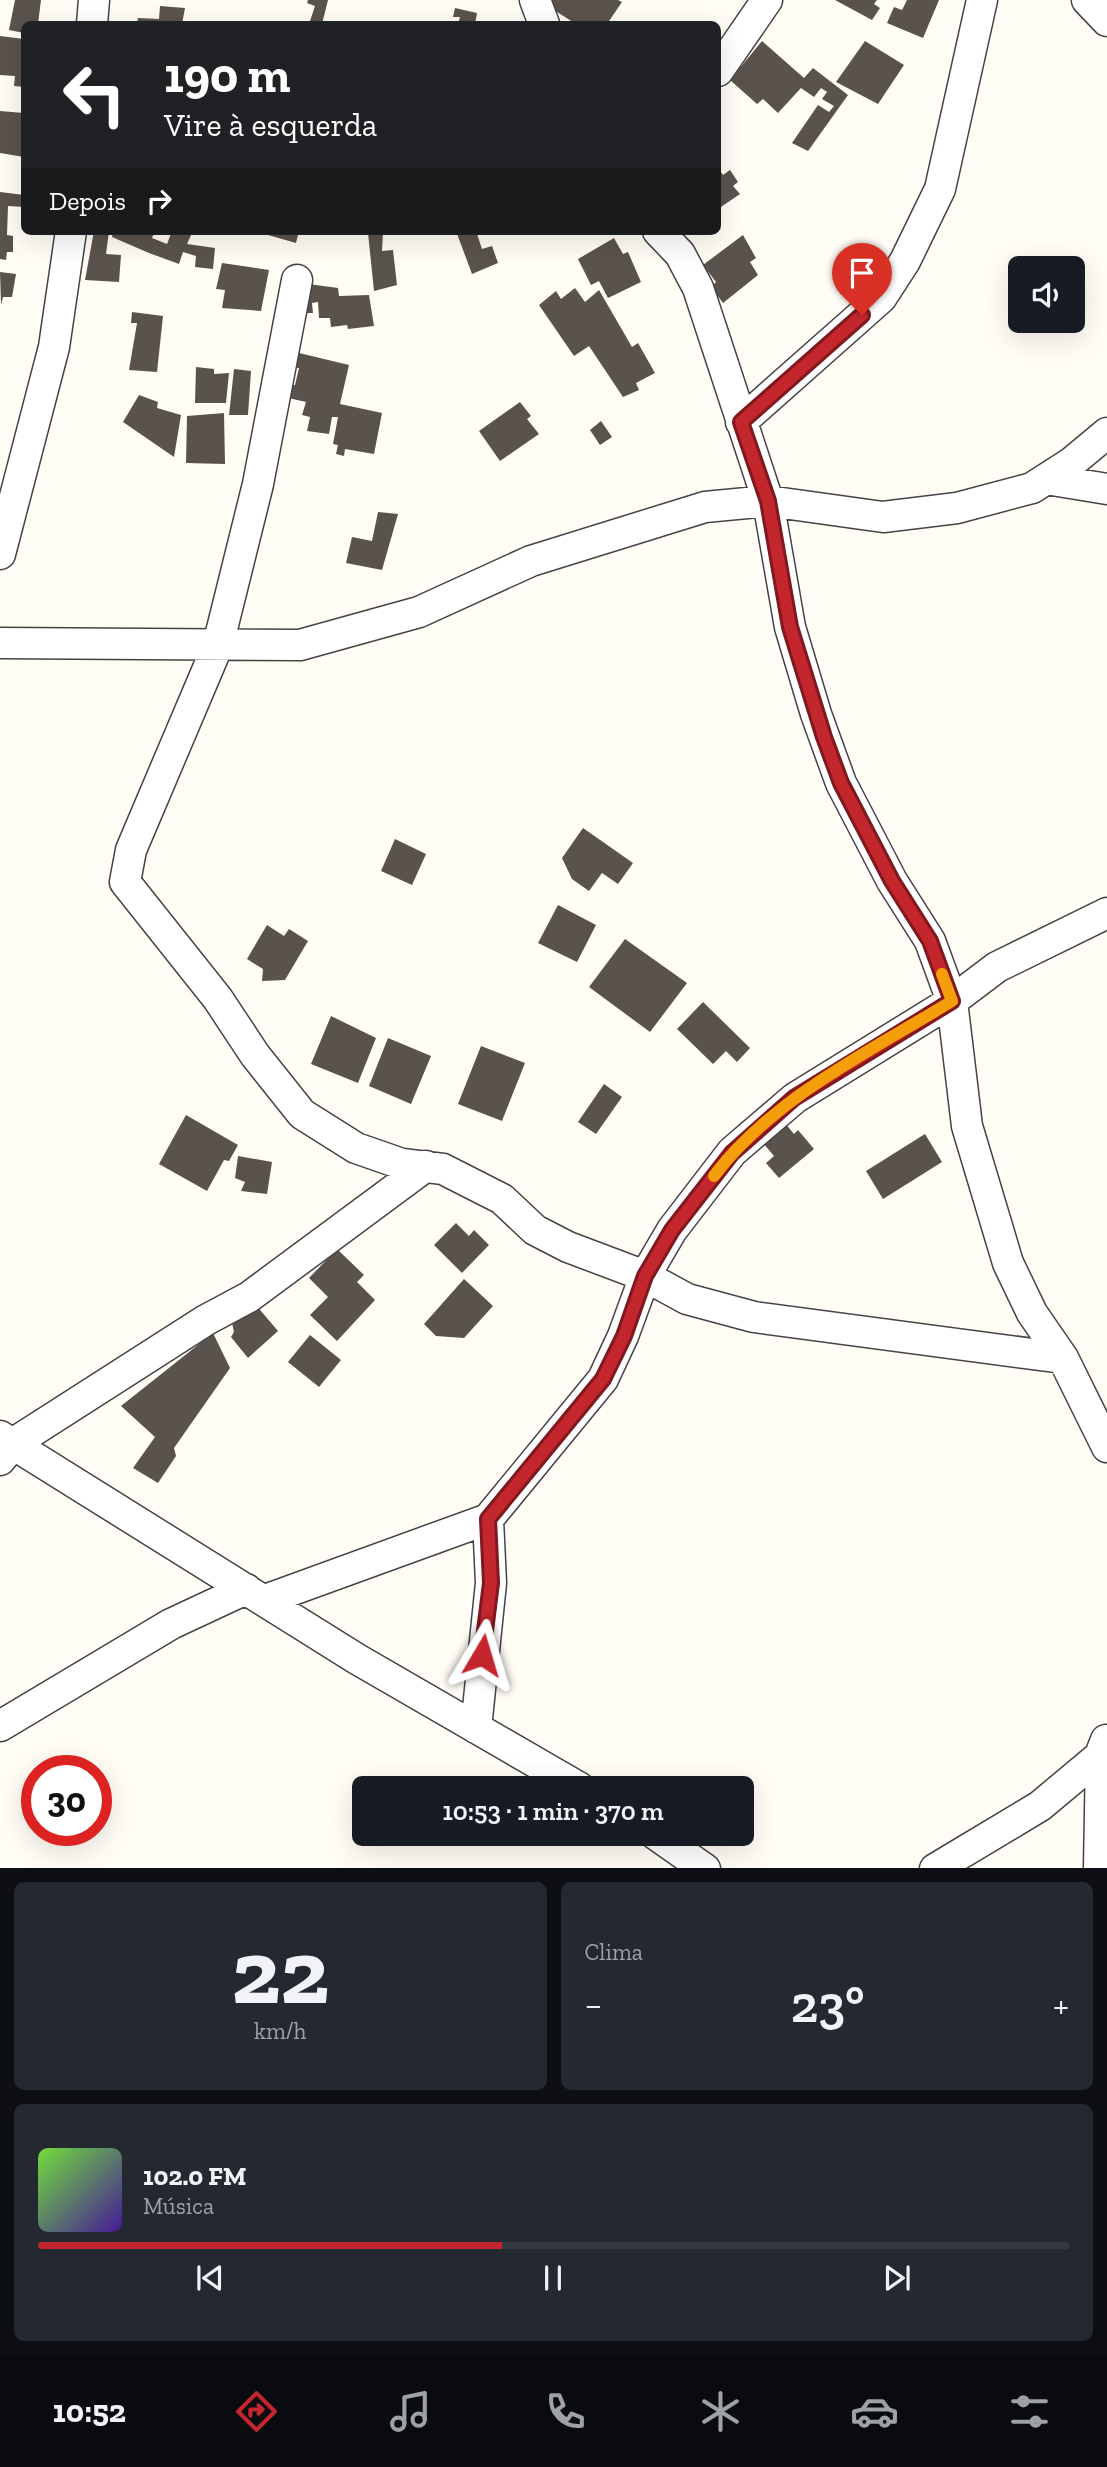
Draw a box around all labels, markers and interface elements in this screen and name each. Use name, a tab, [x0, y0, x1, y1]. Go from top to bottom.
text: 190 m	[164, 46, 290, 105]
icon: left	[49, 49, 140, 140]
text: Vire à esquerda	[164, 106, 377, 144]
icon: right	[140, 182, 178, 220]
text: Depois	[49, 185, 126, 217]
pin	[832, 243, 892, 315]
icon: arrive	[843, 254, 881, 292]
map controls	[1008, 256, 1085, 333]
button: sound	[1008, 256, 1085, 333]
position arrow	[445, 1618, 519, 1692]
speed limit sign: 30	[21, 1755, 112, 1846]
text: 10:53 · 1 min · 370 m	[442, 1795, 664, 1827]
text: 22	[231, 1917, 329, 2026]
text: Clima	[585, 1938, 643, 1966]
text: 23°	[791, 1973, 865, 2035]
text: −	[585, 1982, 602, 2028]
text: +	[1053, 1982, 1069, 2028]
text: km/h	[254, 2017, 307, 2045]
text: 102.0 FM	[143, 2160, 246, 2192]
text: Música	[143, 2192, 214, 2220]
icon: previous	[191, 2259, 229, 2297]
icon: pause	[534, 2259, 572, 2297]
icon: next	[878, 2259, 916, 2297]
icon: directions	[232, 2387, 281, 2436]
icon: music	[386, 2387, 435, 2436]
icon: phone	[541, 2387, 590, 2436]
icon: climate	[696, 2387, 745, 2436]
icon: car	[850, 2387, 899, 2436]
icon: filters	[1005, 2387, 1054, 2436]
text: 10:52	[53, 2392, 126, 2430]

